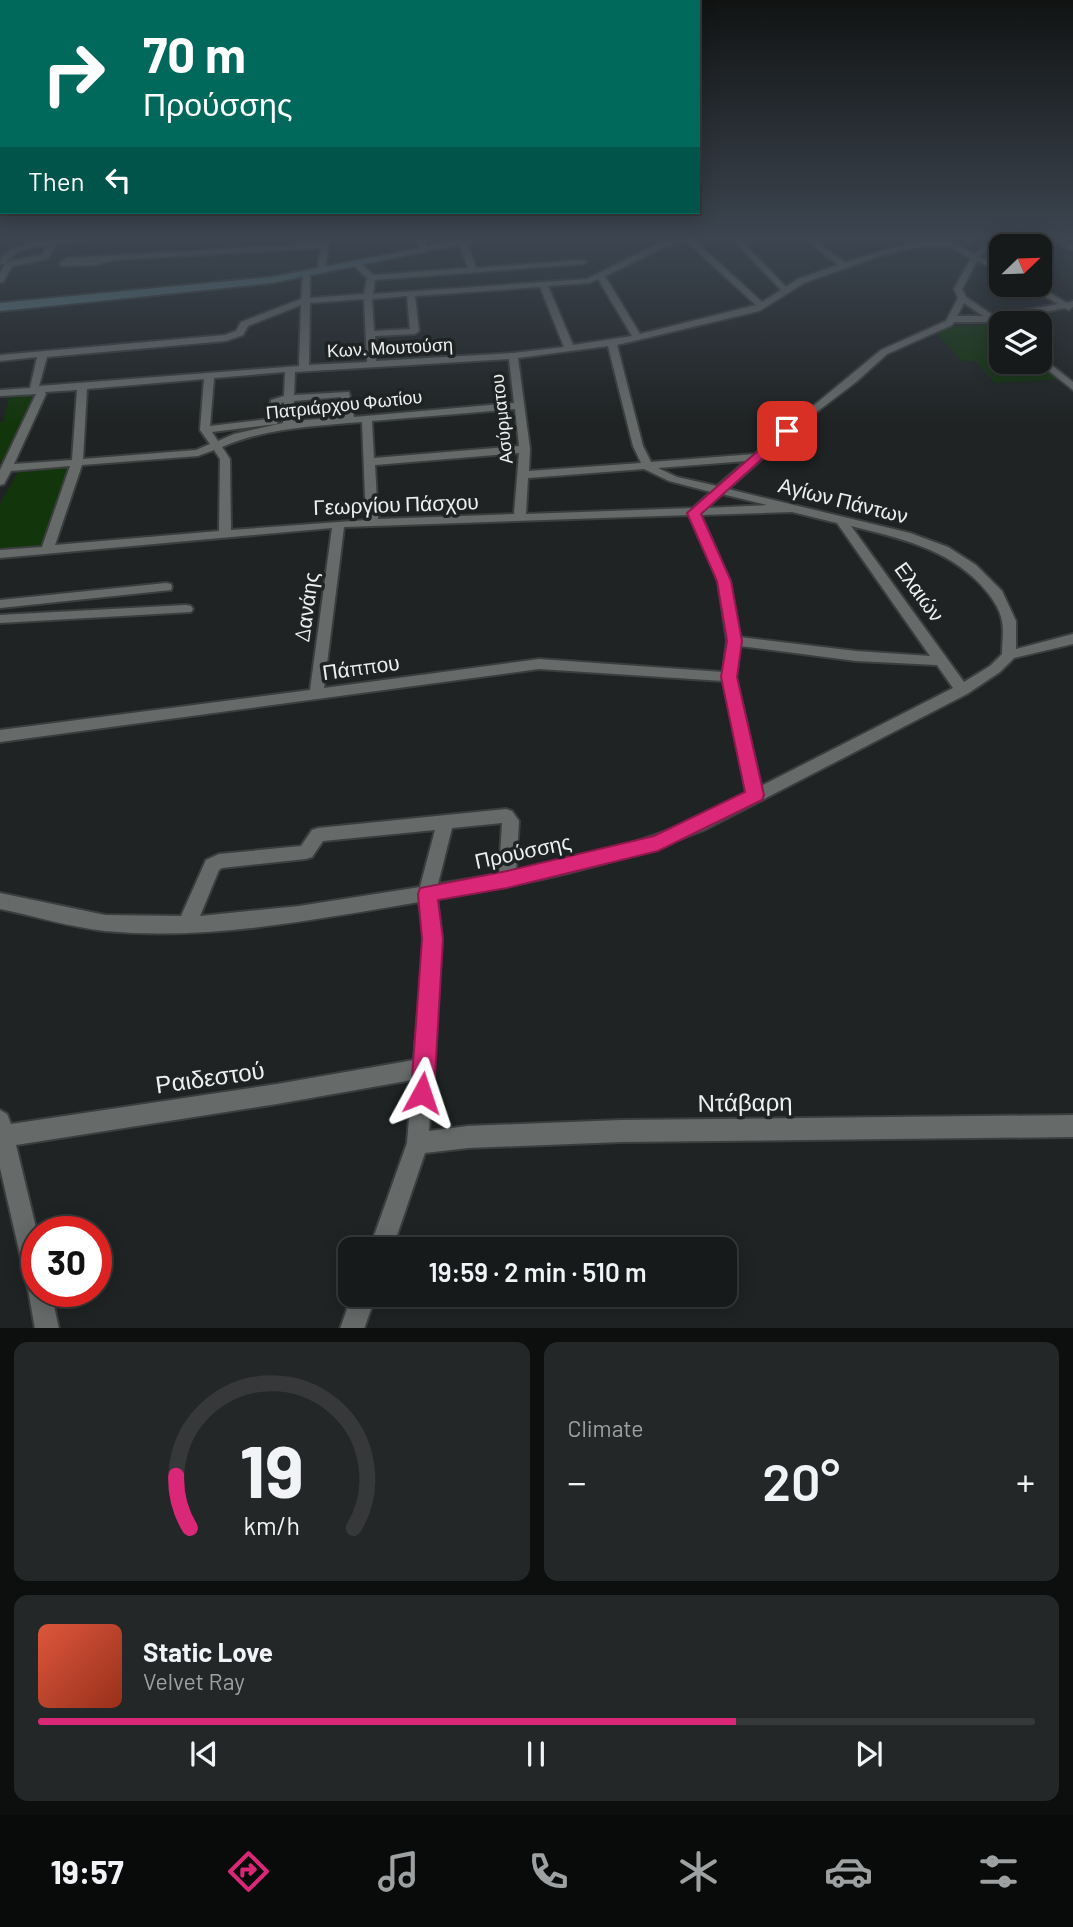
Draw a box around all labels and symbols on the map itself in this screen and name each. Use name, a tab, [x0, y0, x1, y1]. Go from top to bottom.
north arrow	[989, 234, 1052, 298]
street label: Κων. Μουτούση	[326, 333, 453, 361]
street label: Ασύρματου	[485, 373, 517, 465]
street label: Πατριάρχου Φωτίου	[265, 385, 423, 423]
pin	[757, 401, 817, 461]
street label: Αγίων Πάντων	[776, 471, 911, 528]
street label: Γεωργίου Πάσχου	[313, 488, 479, 519]
street label: Ελαιών	[890, 556, 950, 626]
street label: Δανάης	[288, 570, 323, 643]
street label: Πάππου	[321, 649, 401, 684]
street label: Προύσσης	[472, 828, 573, 873]
street label: Ραιδεστού	[153, 1055, 266, 1099]
position arrow	[385, 1056, 459, 1130]
street label: Ντάβαρη	[697, 1086, 793, 1117]
speed limit sign: 30	[21, 1216, 112, 1307]

